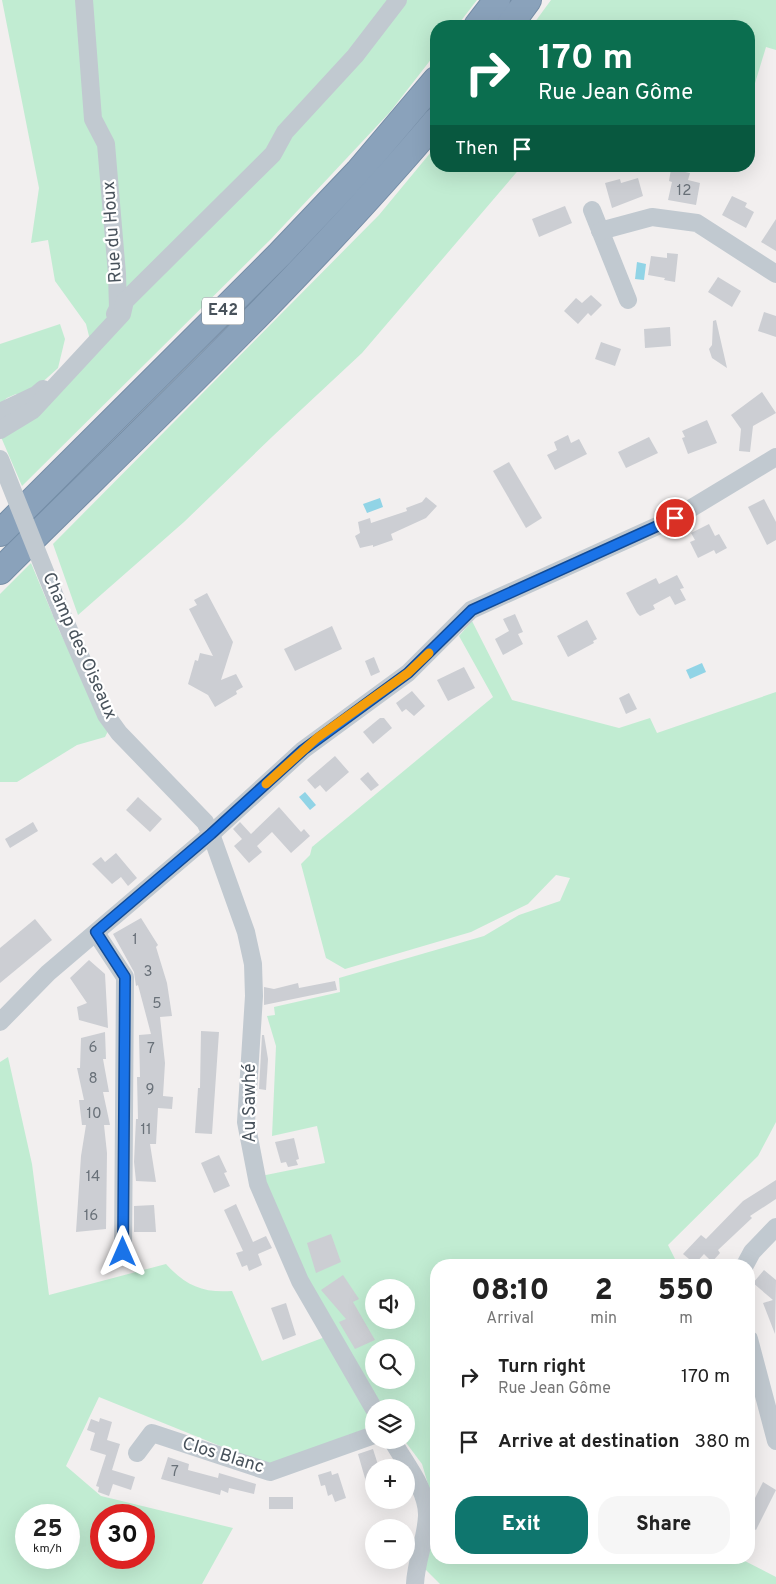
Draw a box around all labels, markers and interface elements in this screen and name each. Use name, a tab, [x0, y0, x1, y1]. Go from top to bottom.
text: 170 m	[538, 37, 633, 81]
icon: right	[455, 40, 520, 105]
text: Rue Jean Gôme	[538, 80, 693, 107]
icon: arrive	[508, 135, 536, 163]
text: Then	[455, 137, 498, 161]
street label: Rue du Houx	[98, 180, 128, 284]
house number: 12	[677, 182, 691, 201]
road number: E42	[202, 298, 244, 324]
pin	[654, 497, 696, 539]
icon: arrive	[661, 504, 689, 532]
street label: Champ des Oiseaux	[36, 569, 122, 723]
house number: 1	[132, 931, 138, 950]
house number: 3	[143, 963, 153, 982]
house number: 5	[152, 995, 162, 1014]
house number: 6	[89, 1039, 98, 1058]
house number: 7	[147, 1040, 155, 1059]
street label: Au Sawhé	[239, 1063, 262, 1143]
house number: 8	[88, 1070, 98, 1089]
house number: 9	[146, 1081, 154, 1100]
house number: 10	[86, 1105, 102, 1124]
house number: 11	[140, 1121, 152, 1140]
house number: 14	[86, 1168, 100, 1187]
house number: 16	[84, 1207, 98, 1226]
position arrow	[96, 1225, 148, 1277]
text: 08:10	[471, 1273, 549, 1310]
text: 2	[594, 1273, 613, 1310]
text: 550	[658, 1273, 714, 1310]
map controls	[365, 1279, 415, 1569]
button: sound	[365, 1279, 415, 1329]
text: Arrival	[486, 1309, 534, 1329]
text: min	[590, 1309, 617, 1329]
text: m	[679, 1309, 693, 1329]
button: search	[365, 1339, 415, 1389]
text: Turn right	[498, 1355, 586, 1379]
icon: right	[455, 1363, 483, 1391]
text: 170 m	[681, 1365, 730, 1389]
text: Rue Jean Gôme	[498, 1379, 611, 1399]
button: layers	[365, 1399, 415, 1449]
icon: arrive	[455, 1428, 483, 1456]
text: Arrive at destination	[498, 1430, 679, 1454]
text: 380 m	[694, 1430, 750, 1454]
street label: Clos Blanc	[179, 1433, 267, 1479]
button: +	[365, 1459, 415, 1509]
house number: 7	[171, 1463, 179, 1482]
button: Exit	[455, 1496, 588, 1554]
button: Share	[598, 1496, 730, 1554]
speed limit sign: 30	[90, 1504, 155, 1569]
text: 25	[32, 1514, 63, 1546]
button: −	[365, 1519, 415, 1569]
text: km/h	[33, 1541, 62, 1557]

